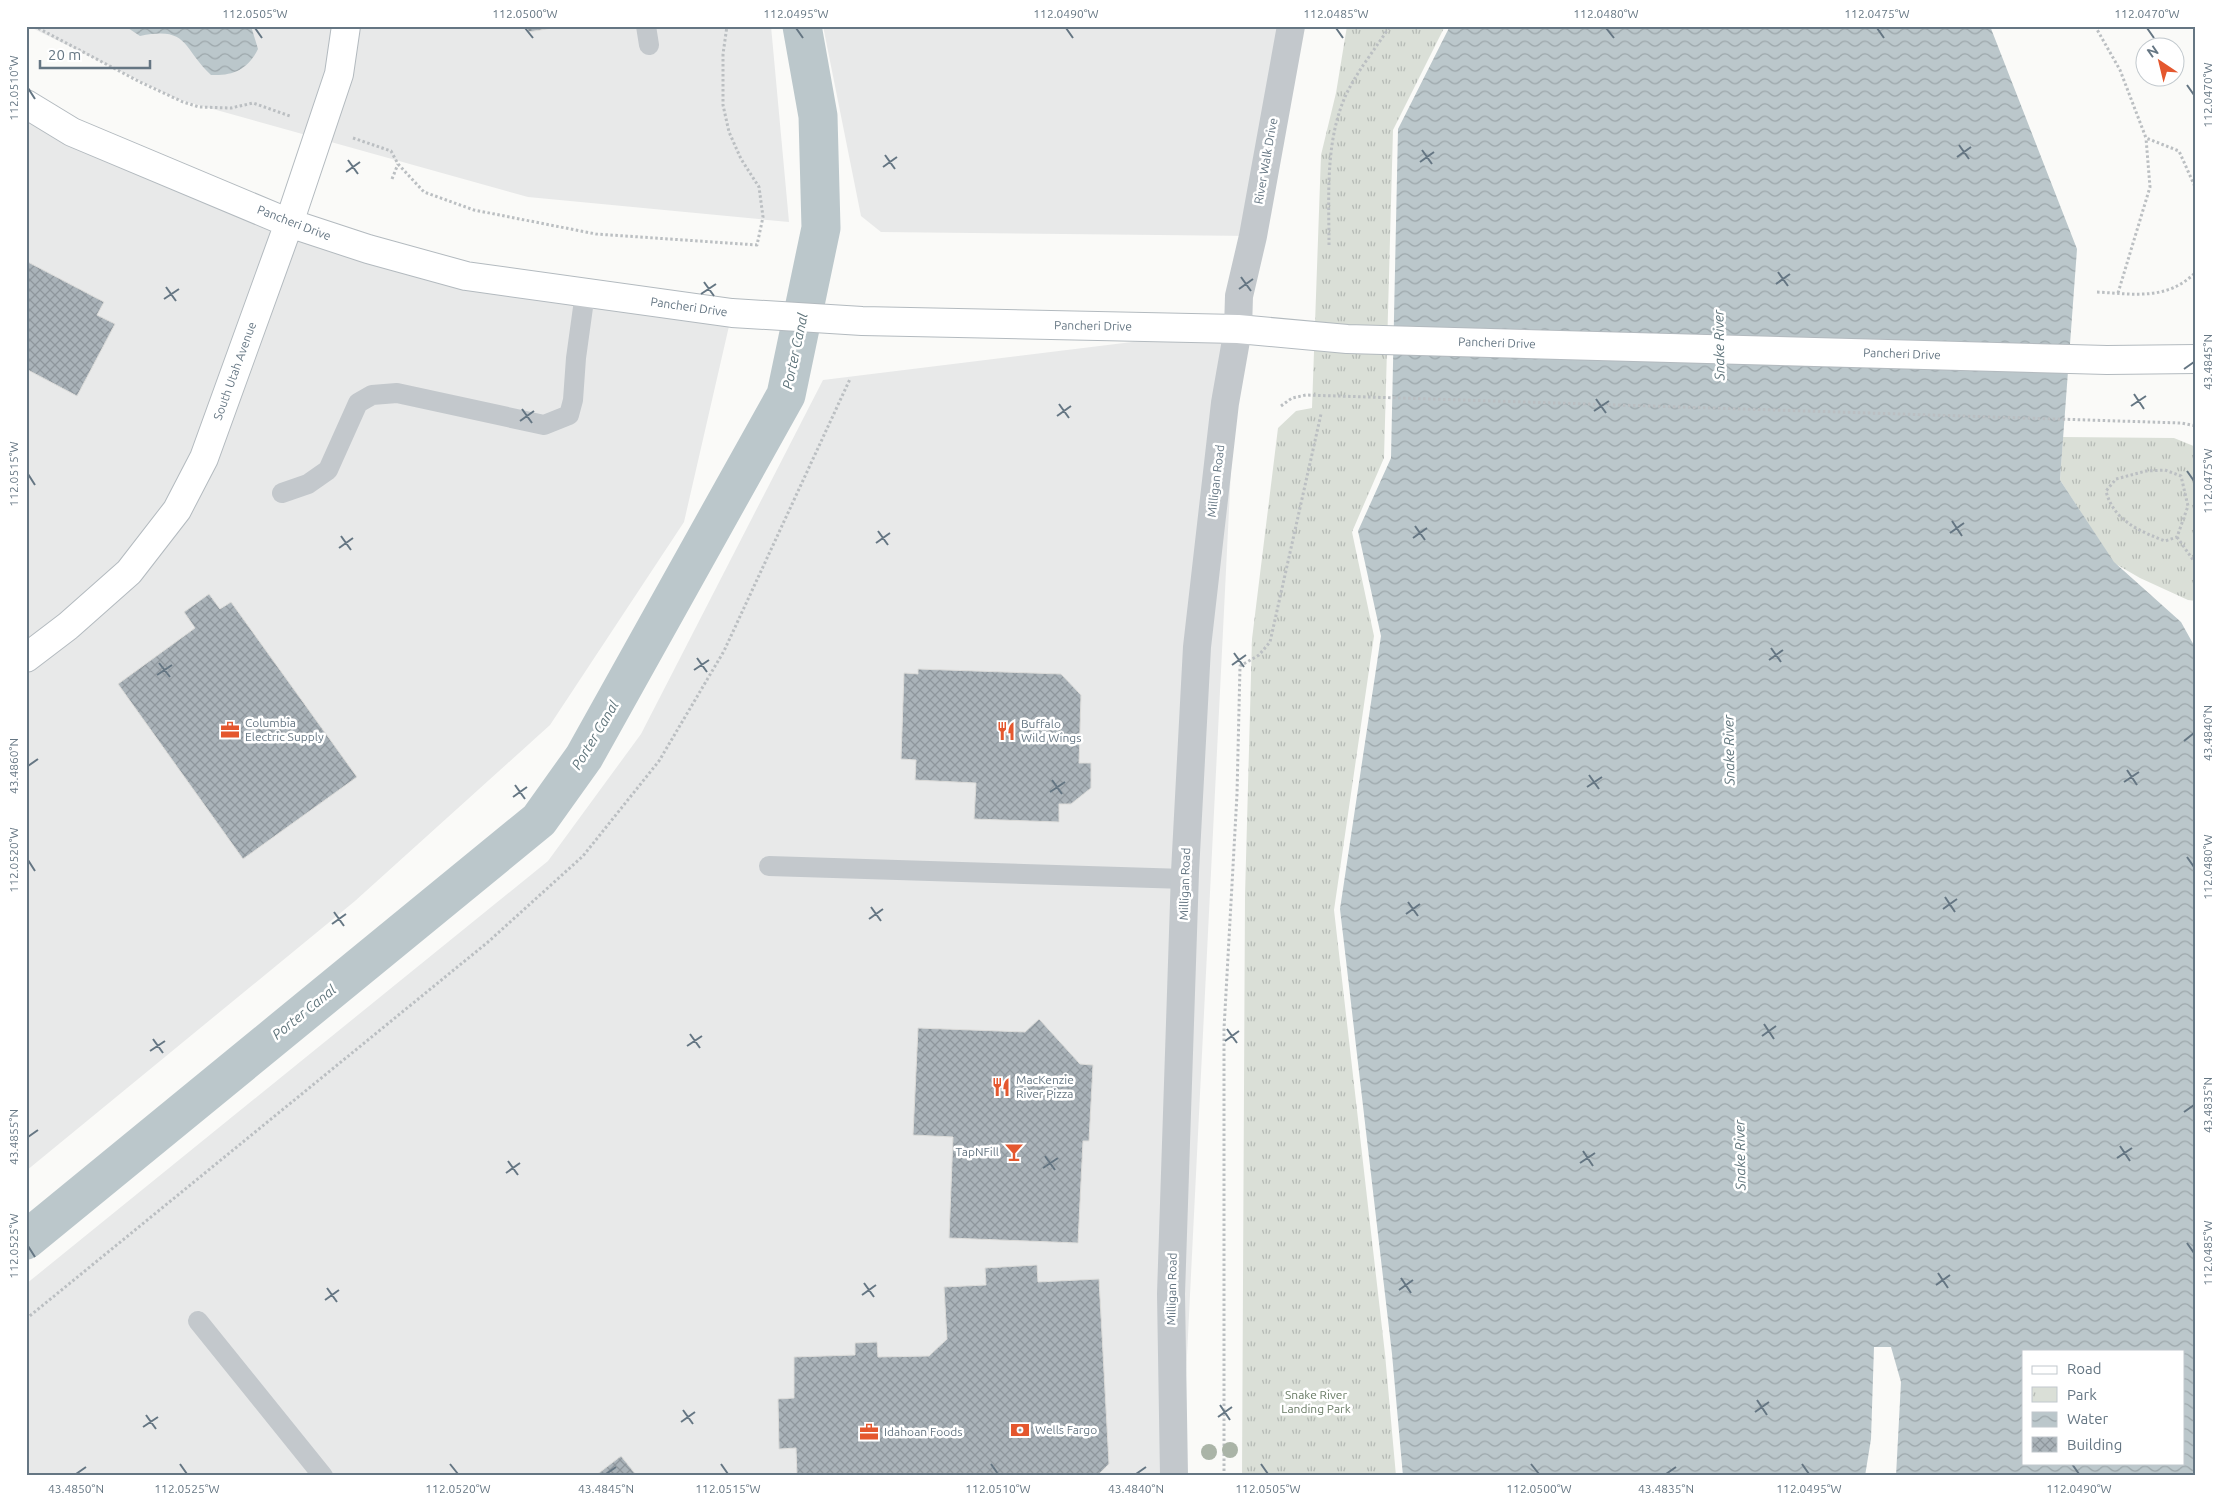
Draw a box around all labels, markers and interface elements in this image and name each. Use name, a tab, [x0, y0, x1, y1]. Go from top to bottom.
text: 112.0505°W	[222, 7, 288, 20]
text: 112.0500°W	[492, 7, 558, 20]
text: 112.0495°W	[763, 7, 829, 20]
text: 112.0490°W	[1033, 7, 1099, 20]
text: 112.0485°W	[1303, 7, 1369, 20]
text: 112.0480°W	[1573, 7, 1639, 20]
text: 112.0475°W	[1844, 7, 1910, 20]
text: 112.0470°W	[2114, 7, 2180, 20]
scale bar	[40, 38, 150, 70]
north arrow	[2134, 38, 2184, 88]
text: N	[2144, 42, 2161, 61]
text: 20 m	[48, 46, 81, 63]
text: 112.0510°W	[7, 55, 20, 121]
text: 112.0470°W	[2201, 62, 2214, 128]
street label: River Walk Drive	[1252, 117, 1280, 205]
street label: Pancheri Drive	[256, 203, 333, 243]
street label: Pancheri Drive	[650, 295, 728, 318]
water label: Snake River	[1710, 309, 1728, 381]
water label: Porter Canal	[779, 311, 811, 391]
street label: Pancheri Drive	[1054, 318, 1132, 333]
street label: South Utah Avenue	[211, 320, 258, 422]
text: 43.4845°N	[2201, 334, 2214, 390]
street label: Pancheri Drive	[1458, 335, 1536, 350]
street label: Pancheri Drive	[1863, 346, 1941, 361]
text: 112.0515°W	[7, 441, 20, 507]
street label: Milligan Road	[1205, 444, 1226, 518]
text: 112.0475°W	[2201, 448, 2214, 514]
water label: Porter Canal	[568, 698, 622, 772]
text: 43.4840°N	[2201, 705, 2214, 761]
water label: Snake River	[1720, 714, 1738, 786]
place label: Columbia Electric Supply	[245, 716, 324, 743]
place label: Buffalo Wild Wings	[1021, 717, 1081, 744]
office icon: Columbia Electric Supply	[219, 719, 241, 741]
restaurant icon: Buffalo Wild Wings	[995, 720, 1017, 742]
text: 43.4860°N	[7, 738, 20, 794]
text: 112.0520°W	[7, 827, 20, 893]
text: 112.0480°W	[2201, 834, 2214, 900]
street label: Milligan Road	[1177, 847, 1192, 921]
water label: Porter Canal	[269, 981, 339, 1043]
place label: MacKenzie River Pizza	[1016, 1073, 1074, 1100]
restaurant icon: MacKenzie River Pizza	[990, 1076, 1012, 1098]
text: 43.4835°N	[2201, 1077, 2214, 1133]
text: 43.4855°N	[7, 1109, 20, 1165]
water label: Snake River	[1731, 1119, 1749, 1191]
bar icon: TapNFill	[1003, 1141, 1025, 1163]
place label: TapNFill	[956, 1145, 999, 1158]
text: 112.0525°W	[7, 1213, 20, 1279]
text: 112.0485°W	[2201, 1220, 2214, 1286]
street label: Milligan Road	[1164, 1252, 1179, 1326]
legend	[2022, 1350, 2184, 1464]
text: Road	[2067, 1360, 2102, 1377]
text: Park	[2067, 1386, 2097, 1403]
park label: Snake River Landing Park	[1281, 1388, 1351, 1415]
text: Water	[2067, 1410, 2108, 1427]
bank icon: Wells Fargo	[1009, 1419, 1031, 1441]
office icon: Idahoan Foods	[858, 1421, 880, 1443]
place label: Wells Fargo	[1035, 1423, 1097, 1436]
place label: Idahoan Foods	[884, 1425, 962, 1438]
text: Building	[2067, 1436, 2122, 1453]
text: 43.4850°N	[48, 1482, 104, 1495]
text: 112.0525°W	[154, 1482, 220, 1495]
text: 112.0520°W	[425, 1482, 491, 1495]
text: 43.4845°N	[578, 1482, 634, 1495]
text: 112.0515°W	[695, 1482, 761, 1495]
text: 112.0510°W	[965, 1482, 1031, 1495]
text: 43.4840°N	[1108, 1482, 1164, 1495]
text: 112.0505°W	[1235, 1482, 1301, 1495]
text: 112.0500°W	[1506, 1482, 1572, 1495]
text: 43.4835°N	[1638, 1482, 1694, 1495]
text: 112.0495°W	[1776, 1482, 1842, 1495]
text: 112.0490°W	[2046, 1482, 2112, 1495]

